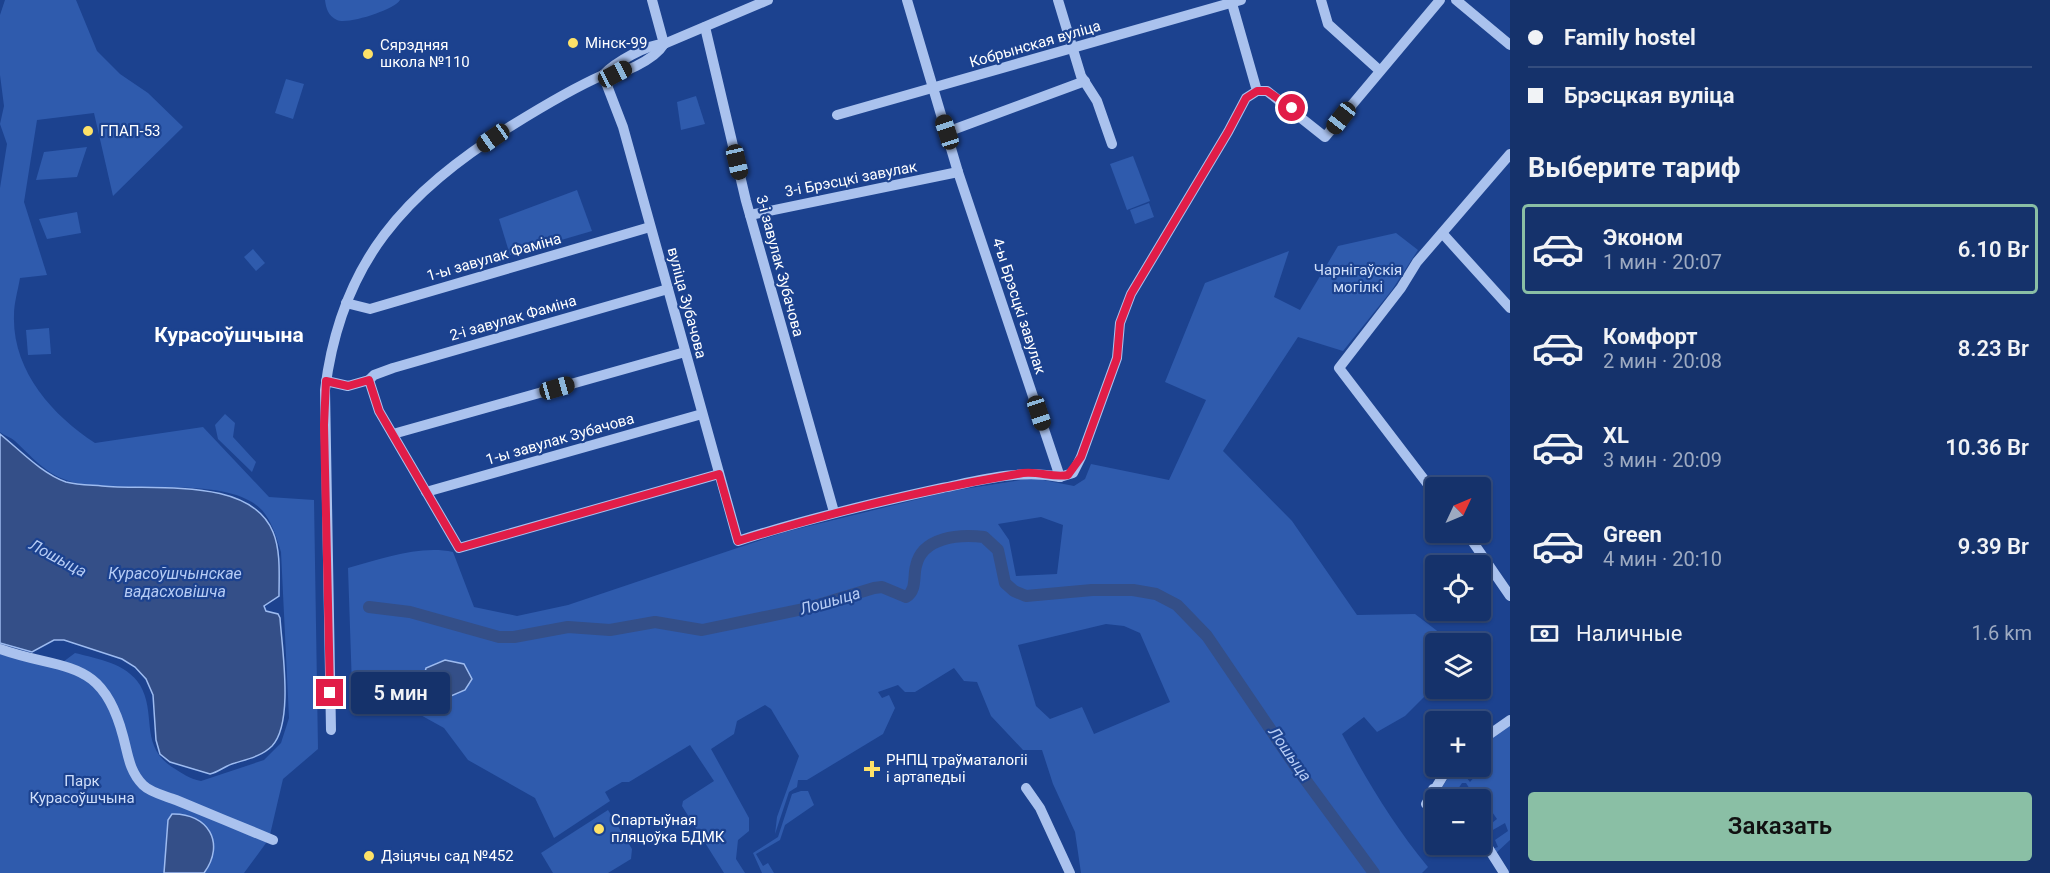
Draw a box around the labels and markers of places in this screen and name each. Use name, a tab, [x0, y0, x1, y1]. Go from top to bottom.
place label: Мінск-99	[585, 34, 647, 52]
place label: Сярэдняя школа №110	[380, 36, 470, 71]
marker: Мінск-99	[566, 36, 580, 50]
marker: Сярэдняя школа №110	[361, 47, 375, 61]
place label: ГПАП-53	[100, 122, 161, 140]
marker: ГПАП-53	[81, 124, 95, 138]
place label: РНПЦ траўматалогіі і артапедыі	[886, 751, 1028, 786]
marker: РНПЦ траўматалогіі і артапедыі	[863, 760, 881, 778]
place label: Спартыўная пляцоўка БДМК	[611, 811, 725, 846]
marker: Спартыўная пляцоўка БДМК	[592, 822, 606, 836]
place label: Дзіцячы сад №452	[381, 847, 514, 865]
marker: Дзіцячы сад №452	[362, 849, 376, 863]

